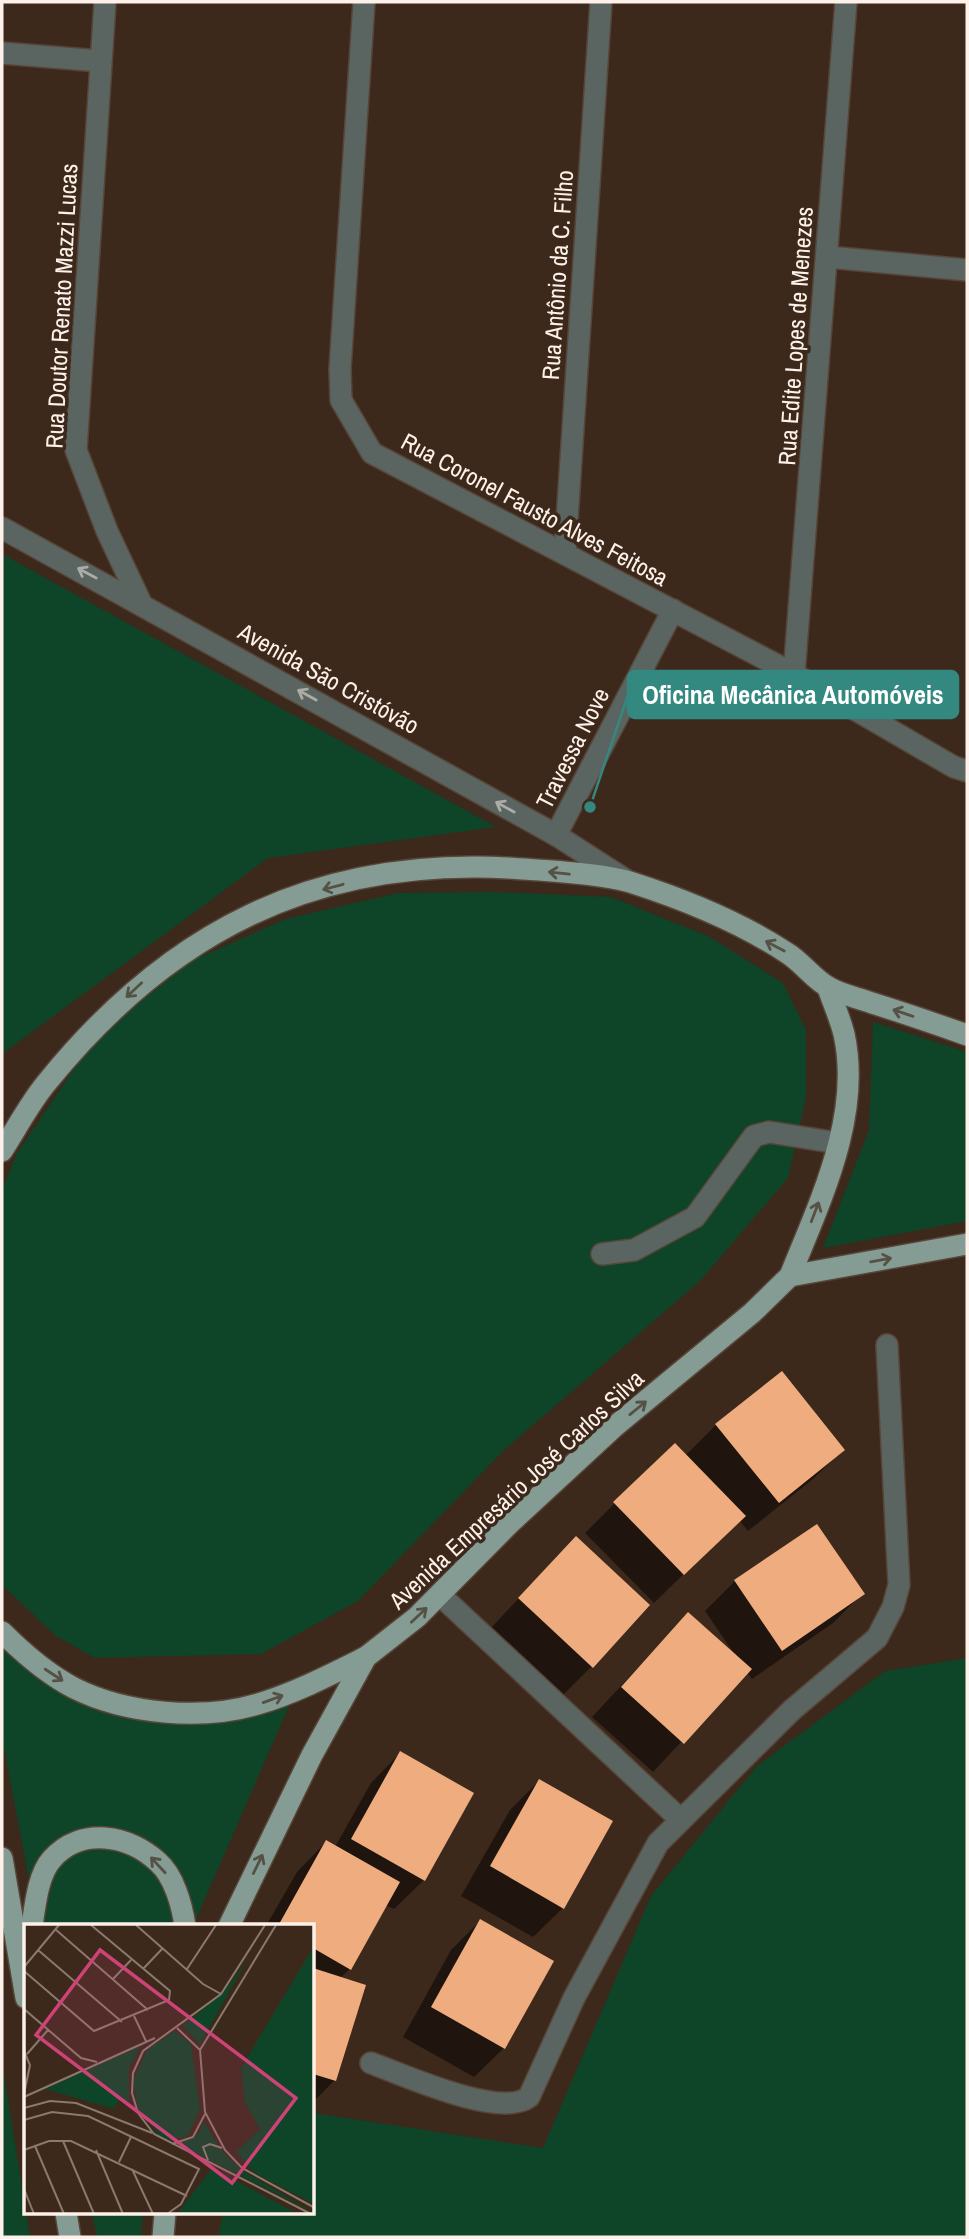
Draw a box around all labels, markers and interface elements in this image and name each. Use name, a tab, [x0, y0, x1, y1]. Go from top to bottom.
street label: Rua Doutor Renato Mazzi Lucas	[38, 163, 84, 449]
street label: Rua Antônio da C. Filho	[534, 169, 580, 381]
street label: Rua Edite Lopes de Menezes	[770, 206, 820, 466]
street label: Rua Coronel Fausto Alves Feitosa	[396, 425, 674, 593]
one-way arrow	[77, 566, 97, 580]
street label: Avenida São Cristóvão	[232, 615, 425, 741]
callout: Oficina Mecânica Automóveis	[628, 671, 958, 718]
text: Oficina Mecânica Automóveis	[642, 677, 944, 712]
street label: Travessa Nove	[528, 682, 616, 814]
one-way arrow	[297, 688, 318, 701]
one-way arrow	[496, 800, 516, 814]
one-way arrow	[548, 866, 570, 879]
one-way arrow	[323, 881, 345, 894]
one-way arrow	[765, 939, 786, 952]
one-way arrow	[125, 982, 143, 998]
one-way arrow	[892, 1006, 914, 1018]
one-way arrow	[810, 1202, 823, 1224]
one-way arrow	[870, 1252, 892, 1266]
street label: Avenida Empresário José Carlos Silva	[381, 1362, 650, 1617]
one-way arrow	[628, 1401, 647, 1416]
one-way arrow	[410, 1606, 427, 1623]
one-way arrow	[44, 1668, 64, 1682]
one-way arrow	[261, 1692, 283, 1704]
one-way arrow	[252, 1854, 266, 1875]
one-way arrow	[150, 1856, 166, 1874]
inset map	[24, 1924, 315, 2214]

